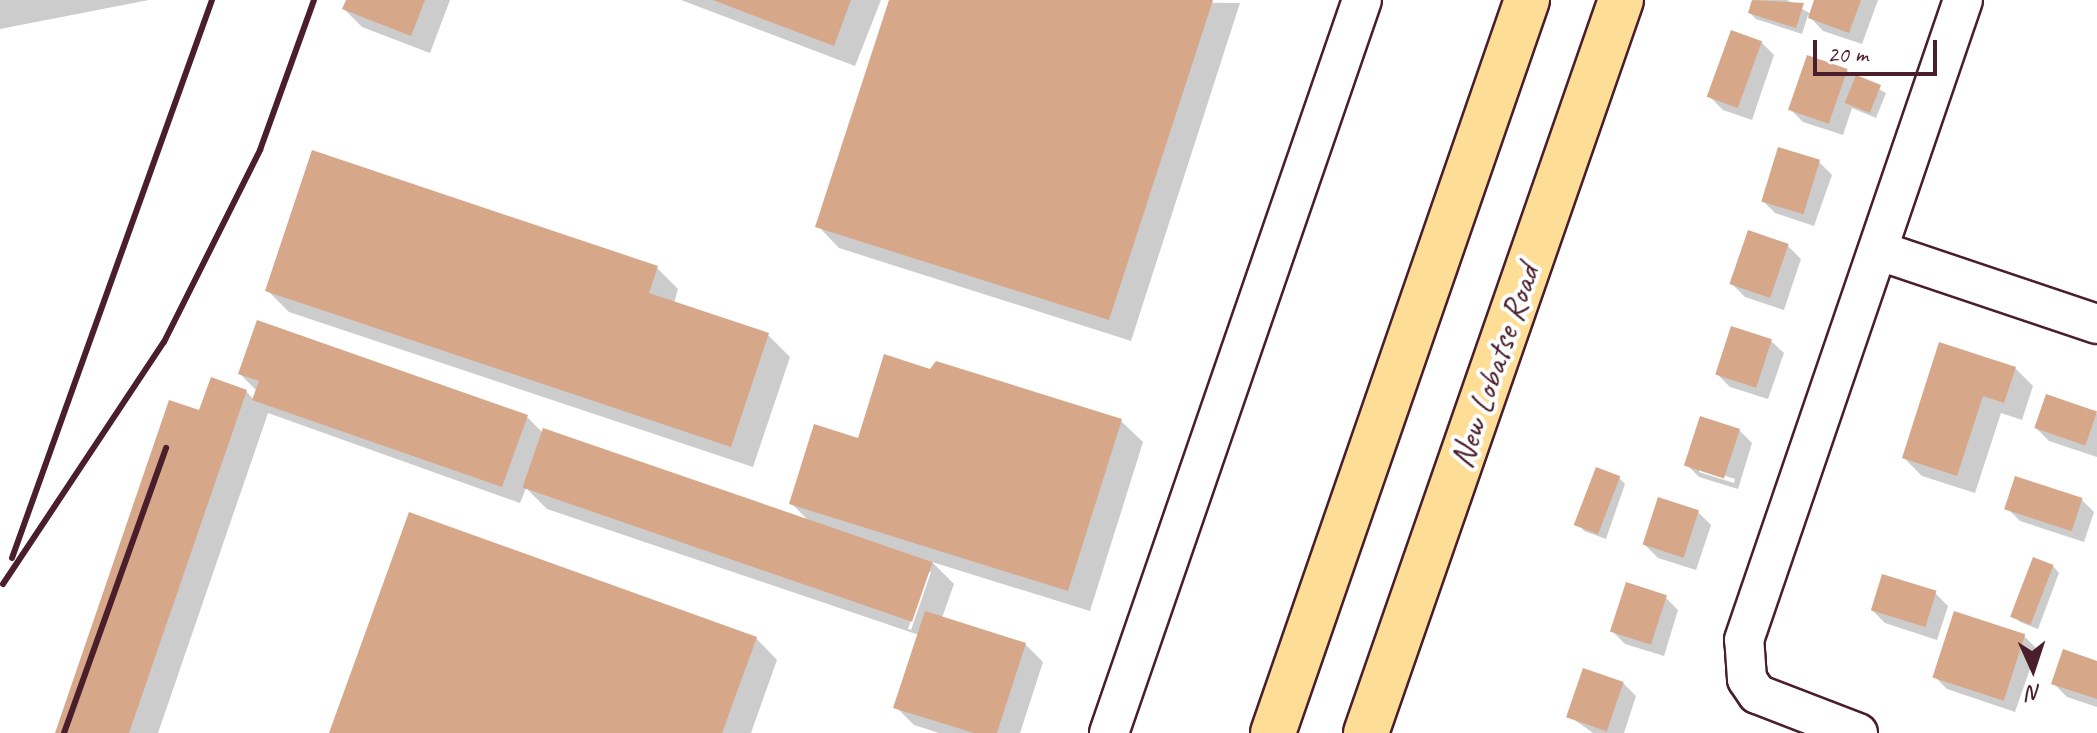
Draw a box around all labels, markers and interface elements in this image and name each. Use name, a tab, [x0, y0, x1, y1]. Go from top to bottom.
scale bar	[1817, 24, 1941, 74]
text: 20 m	[1827, 39, 1868, 69]
street label: New Lobatse Road	[1440, 259, 1548, 473]
north arrow	[1993, 629, 2073, 709]
text: N	[2027, 679, 2042, 707]

